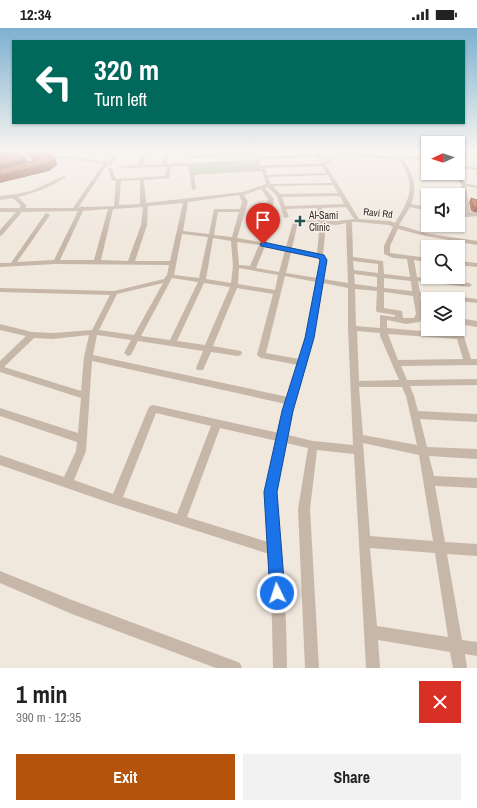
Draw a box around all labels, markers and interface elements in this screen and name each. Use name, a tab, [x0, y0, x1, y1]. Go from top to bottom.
text: 12:34	[20, 4, 51, 25]
text: 320 m	[94, 51, 159, 89]
icon: left	[28, 56, 80, 108]
text: Turn left	[94, 87, 147, 112]
north arrow	[421, 136, 465, 180]
map controls	[421, 136, 465, 336]
button: sound	[421, 188, 465, 232]
pin	[246, 203, 280, 244]
street label: Ravi Rd	[363, 205, 393, 221]
icon: arrive	[252, 209, 274, 231]
place label: Al-Sami Clinic	[308, 209, 338, 234]
marker: Al-Sami Clinic	[294, 215, 306, 227]
button: search	[421, 240, 465, 284]
button: layers	[421, 292, 465, 336]
position arrow	[256, 572, 298, 614]
text: 1 min	[16, 678, 67, 710]
button: close	[419, 681, 461, 723]
text: 390 m · 12:35	[16, 709, 81, 726]
button: Exit	[16, 754, 235, 800]
button: Share	[243, 754, 461, 800]

